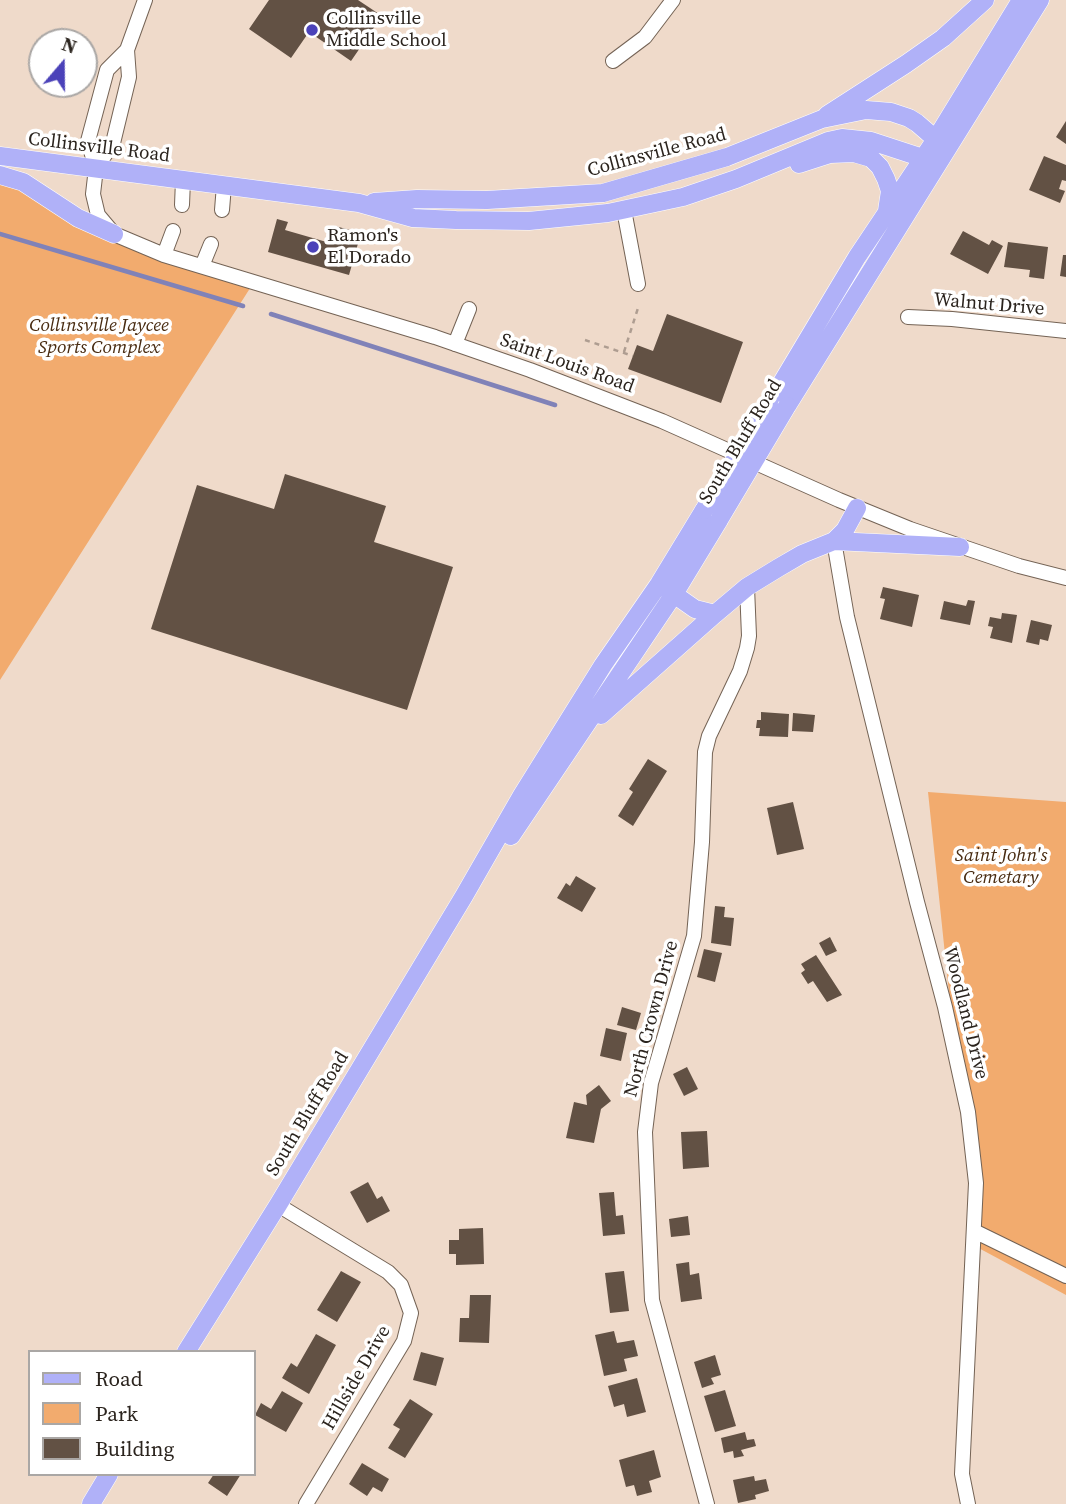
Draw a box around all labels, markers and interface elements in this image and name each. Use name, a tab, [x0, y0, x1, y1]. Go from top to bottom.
place label: Collinsville Middle School	[326, 8, 447, 52]
marker: Collinsville Middle School	[304, 22, 320, 38]
north arrow	[28, 28, 98, 98]
text: N	[59, 31, 80, 60]
street label: Collinsville Road	[585, 124, 729, 182]
street label: Collinsville Road	[27, 128, 171, 168]
place label: Ramon's El Dorado	[327, 225, 411, 269]
marker: Ramon's El Dorado	[305, 239, 321, 255]
street label: Walnut Drive	[933, 289, 1045, 321]
park label: Collinsville Jaycee Sports Complex	[29, 315, 169, 359]
street label: Saint Louis Road	[497, 329, 637, 399]
street label: South Bluff Road	[695, 376, 787, 508]
park label: Saint John's Cemetary	[955, 845, 1047, 889]
street label: North Crown Drive	[620, 938, 684, 1100]
street label: Woodland Drive	[937, 944, 993, 1082]
street label: South Bluff Road	[262, 1048, 354, 1180]
street label: Hillside Drive	[318, 1322, 396, 1434]
legend	[28, 1350, 256, 1476]
text: Road	[95, 1364, 143, 1393]
text: Park	[95, 1399, 138, 1428]
text: Building	[95, 1434, 174, 1463]

